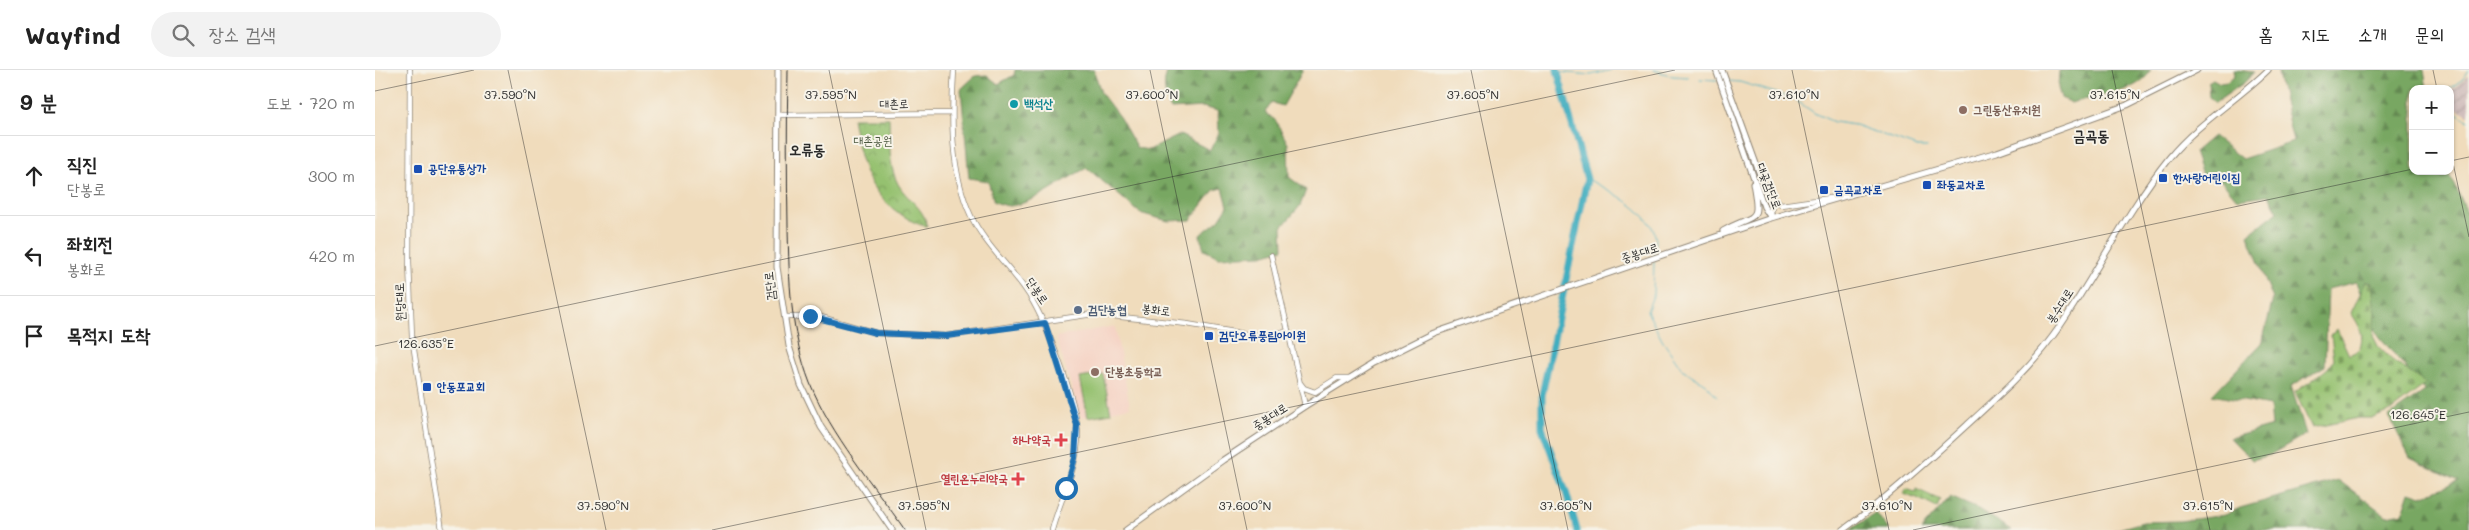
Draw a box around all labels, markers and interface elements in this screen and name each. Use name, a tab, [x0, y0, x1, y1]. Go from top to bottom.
search box	[151, 12, 501, 57]
text: Wayfind	[25, 19, 121, 50]
icon: search	[169, 21, 197, 49]
text: 장소 검색	[209, 21, 276, 46]
text: 홈	[2259, 22, 2273, 46]
text: 지도	[2301, 22, 2330, 46]
text: 소개	[2358, 22, 2387, 46]
text: 문의	[2415, 22, 2444, 46]
map controls	[2409, 85, 2454, 175]
button: +	[2409, 85, 2454, 130]
text: 37.590°N	[484, 86, 536, 102]
text: 37.595°N	[805, 86, 857, 102]
text: 37.600°N	[1126, 86, 1178, 102]
text: 37.605°N	[1447, 86, 1499, 102]
text: 37.610°N	[1769, 86, 1819, 102]
text: 37.615°N	[2090, 86, 2140, 102]
text: 9 분	[20, 88, 57, 115]
text: 도보 · 720 m	[266, 92, 355, 113]
street label: 대촌로	[879, 95, 909, 111]
place label: 백석산	[1024, 95, 1053, 111]
marker: 백석산	[1008, 98, 1020, 110]
place label: 그린동산유치원	[1973, 101, 2041, 117]
marker: 그린동산유치원	[1957, 104, 1969, 116]
district label: 금곡동	[2073, 125, 2109, 145]
button: −	[2409, 130, 2454, 175]
park label: 대촌공원	[854, 132, 892, 148]
district label: 오류동	[789, 139, 825, 159]
text: 직진	[67, 151, 98, 176]
place label: 공단유통상가	[428, 160, 486, 176]
street label: 대곶검단로	[1754, 160, 1786, 211]
icon: ahead	[20, 162, 48, 190]
marker: 공단유통상가	[412, 163, 424, 175]
text: 300 m	[308, 165, 355, 186]
place label: 한사랑어린이집	[2172, 169, 2241, 185]
marker: 한사랑어린이집	[2157, 172, 2169, 184]
place label: 좌동교차로	[1937, 176, 1985, 192]
text: 단봉로	[67, 178, 106, 199]
marker: 좌동교차로	[1921, 179, 1933, 191]
place label: 금곡교차로	[1834, 181, 1882, 197]
marker: 금곡교차로	[1818, 184, 1830, 196]
text: 좌회전	[67, 231, 113, 256]
street label: 중봉대로	[1619, 238, 1661, 266]
icon: left	[20, 242, 48, 270]
text: 420 m	[309, 245, 355, 266]
text: 봉화로	[67, 258, 106, 279]
street label: 검단로	[760, 271, 778, 301]
street label: 단봉로	[1023, 274, 1053, 307]
street label: 원당대로	[390, 282, 408, 322]
street label: 봉수대로	[2042, 285, 2076, 326]
street label: 봉화로	[1141, 299, 1171, 319]
place label: 검단농협	[1088, 301, 1127, 317]
marker: 검단농협	[1072, 304, 1084, 316]
route end	[799, 305, 822, 328]
icon: arrive	[20, 322, 48, 350]
text: 목적지 도착	[67, 322, 150, 347]
place label: 검단오류풍림아이원	[1219, 327, 1306, 343]
marker: 검단오류풍림아이원	[1203, 330, 1215, 342]
text: 126.635°E	[398, 335, 454, 351]
place label: 단봉초등학교	[1105, 363, 1163, 379]
marker: 단봉초등학교	[1089, 366, 1101, 378]
place label: 안동포교회	[437, 378, 485, 394]
marker: 안동포교회	[421, 381, 433, 393]
street label: 중봉대로	[1249, 399, 1290, 433]
text: 126.645°E	[2390, 406, 2446, 422]
place label: 하나약국	[1012, 431, 1051, 447]
marker: 하나약국	[1055, 434, 1067, 446]
place label: 열린온누리약국	[940, 470, 1008, 486]
marker: 열린온누리약국	[1012, 473, 1024, 485]
route start	[1055, 477, 1078, 500]
text: 37.590°N	[577, 497, 629, 513]
text: 37.595°N	[898, 497, 950, 513]
text: 37.600°N	[1219, 497, 1271, 513]
text: 37.605°N	[1540, 497, 1592, 513]
text: 37.610°N	[1862, 497, 1912, 513]
text: 37.615°N	[2183, 497, 2233, 513]

